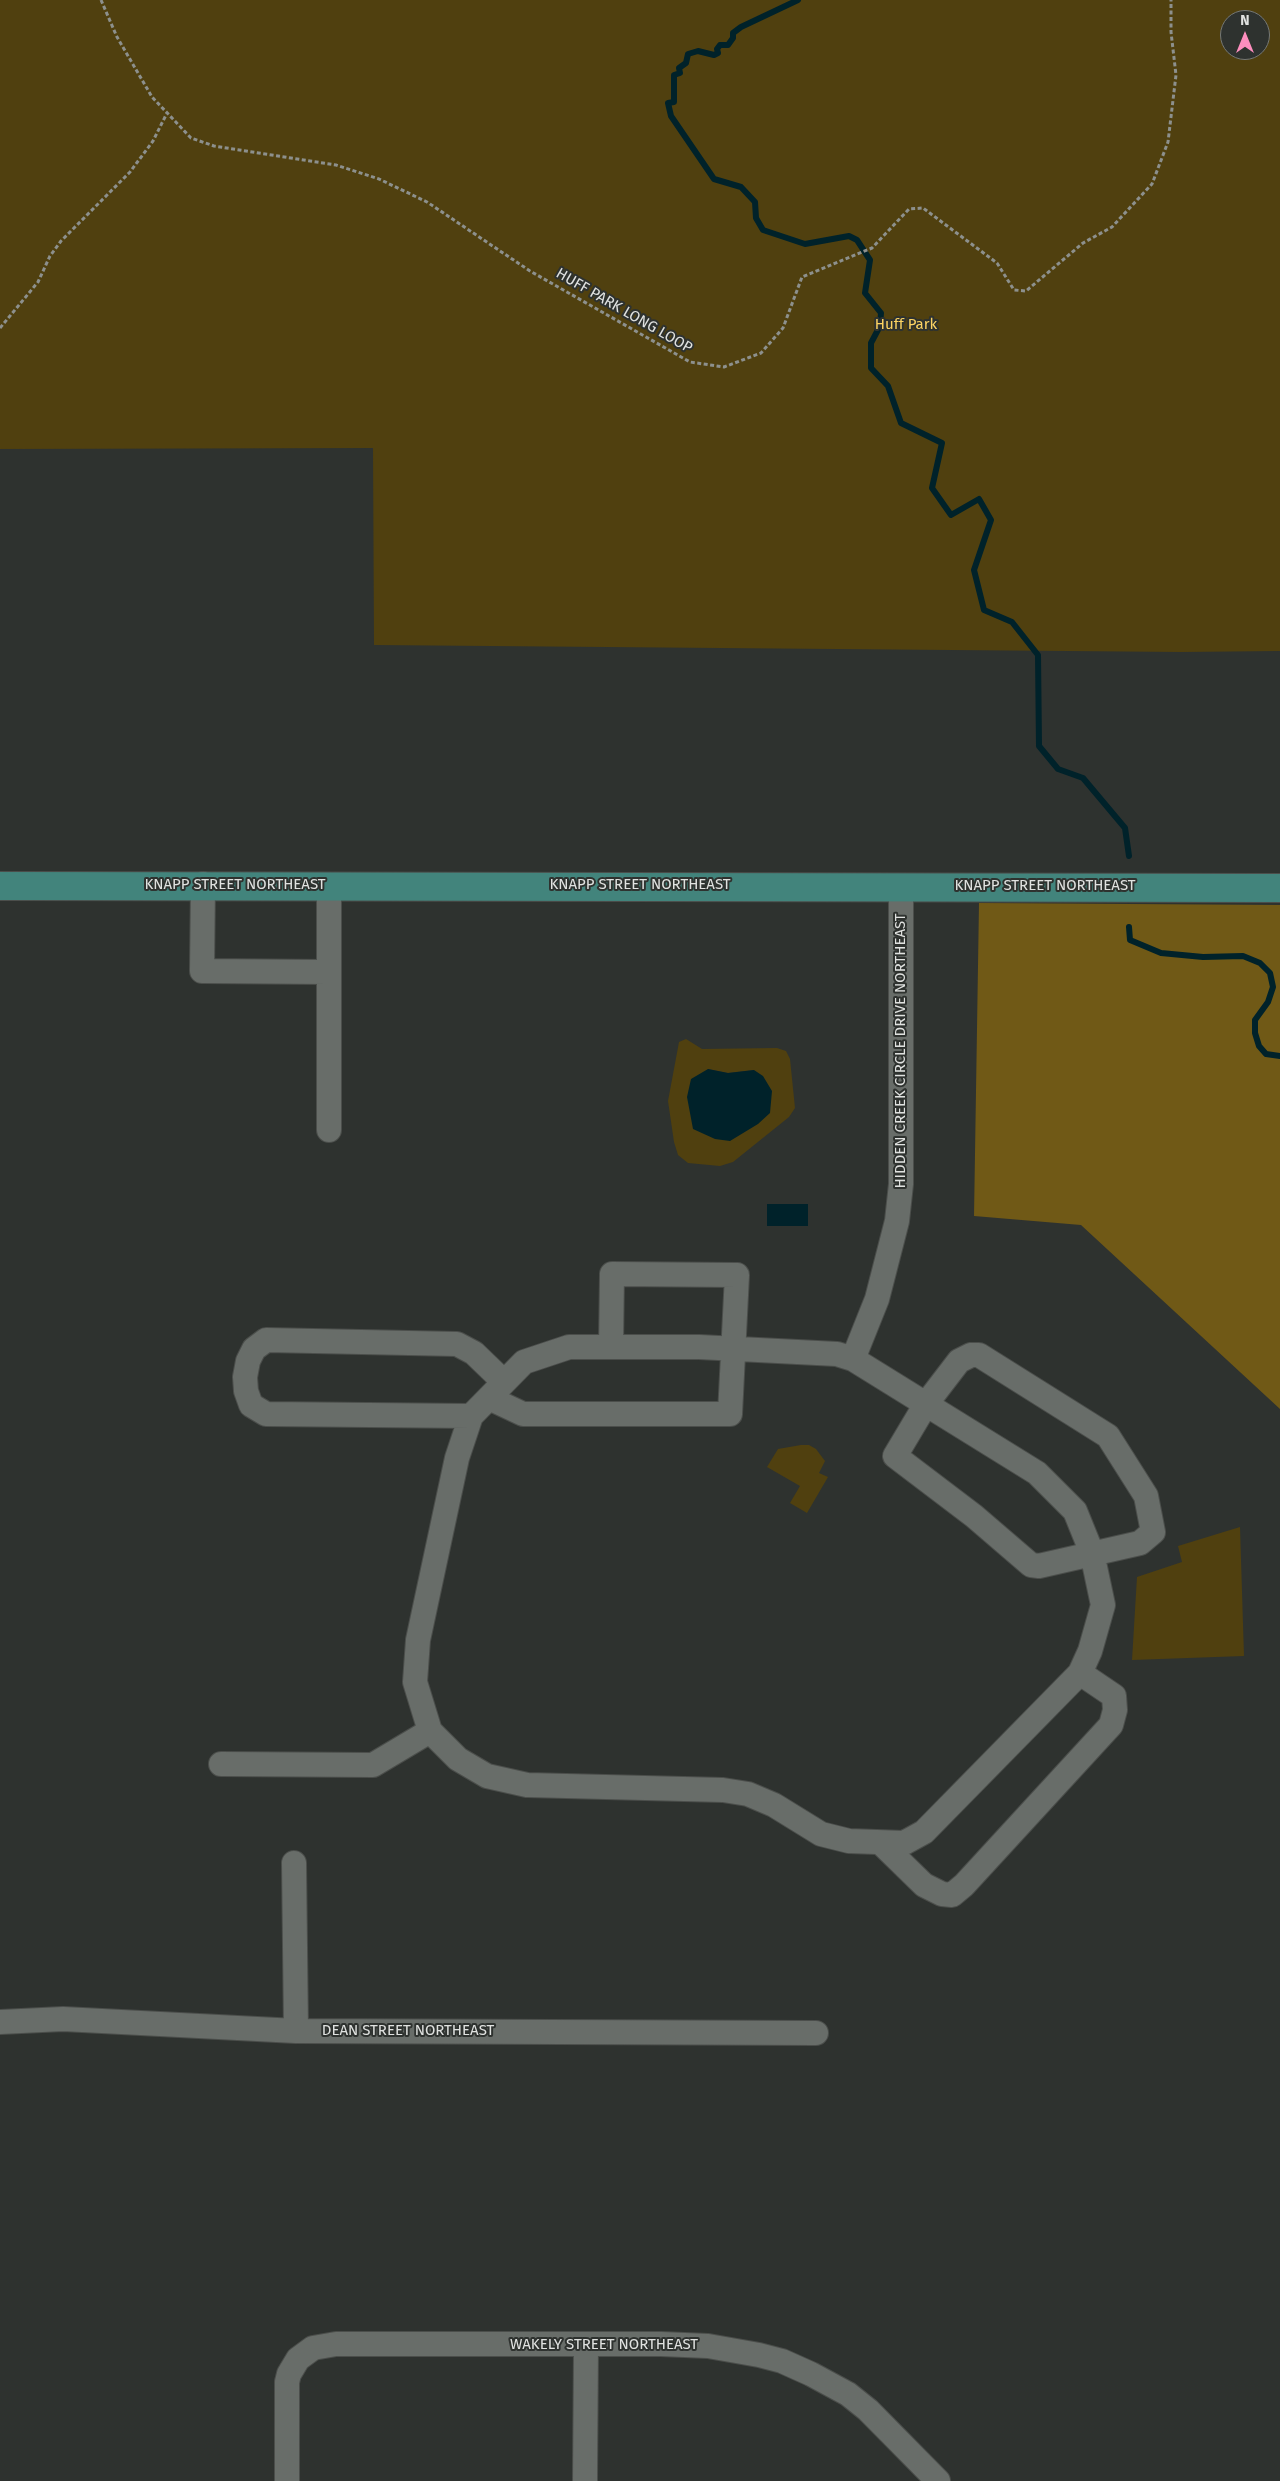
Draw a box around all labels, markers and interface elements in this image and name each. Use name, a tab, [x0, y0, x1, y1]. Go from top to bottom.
north arrow	[1220, 10, 1270, 60]
text: N	[1240, 12, 1250, 29]
street label: HUFF PARK LONG LOOP	[553, 265, 695, 357]
park label: Huff Park	[875, 316, 937, 334]
street label: KNAPP STREET NORTHEAST	[144, 876, 326, 894]
street label: KNAPP STREET NORTHEAST	[549, 876, 731, 894]
street label: KNAPP STREET NORTHEAST	[954, 877, 1136, 895]
street label: HIDDEN CREEK CIRCLE DRIVE NORTHEAST	[892, 913, 910, 1189]
street label: DEAN STREET NORTHEAST	[322, 2022, 494, 2040]
street label: WAKELY STREET NORTHEAST	[510, 2336, 698, 2354]

